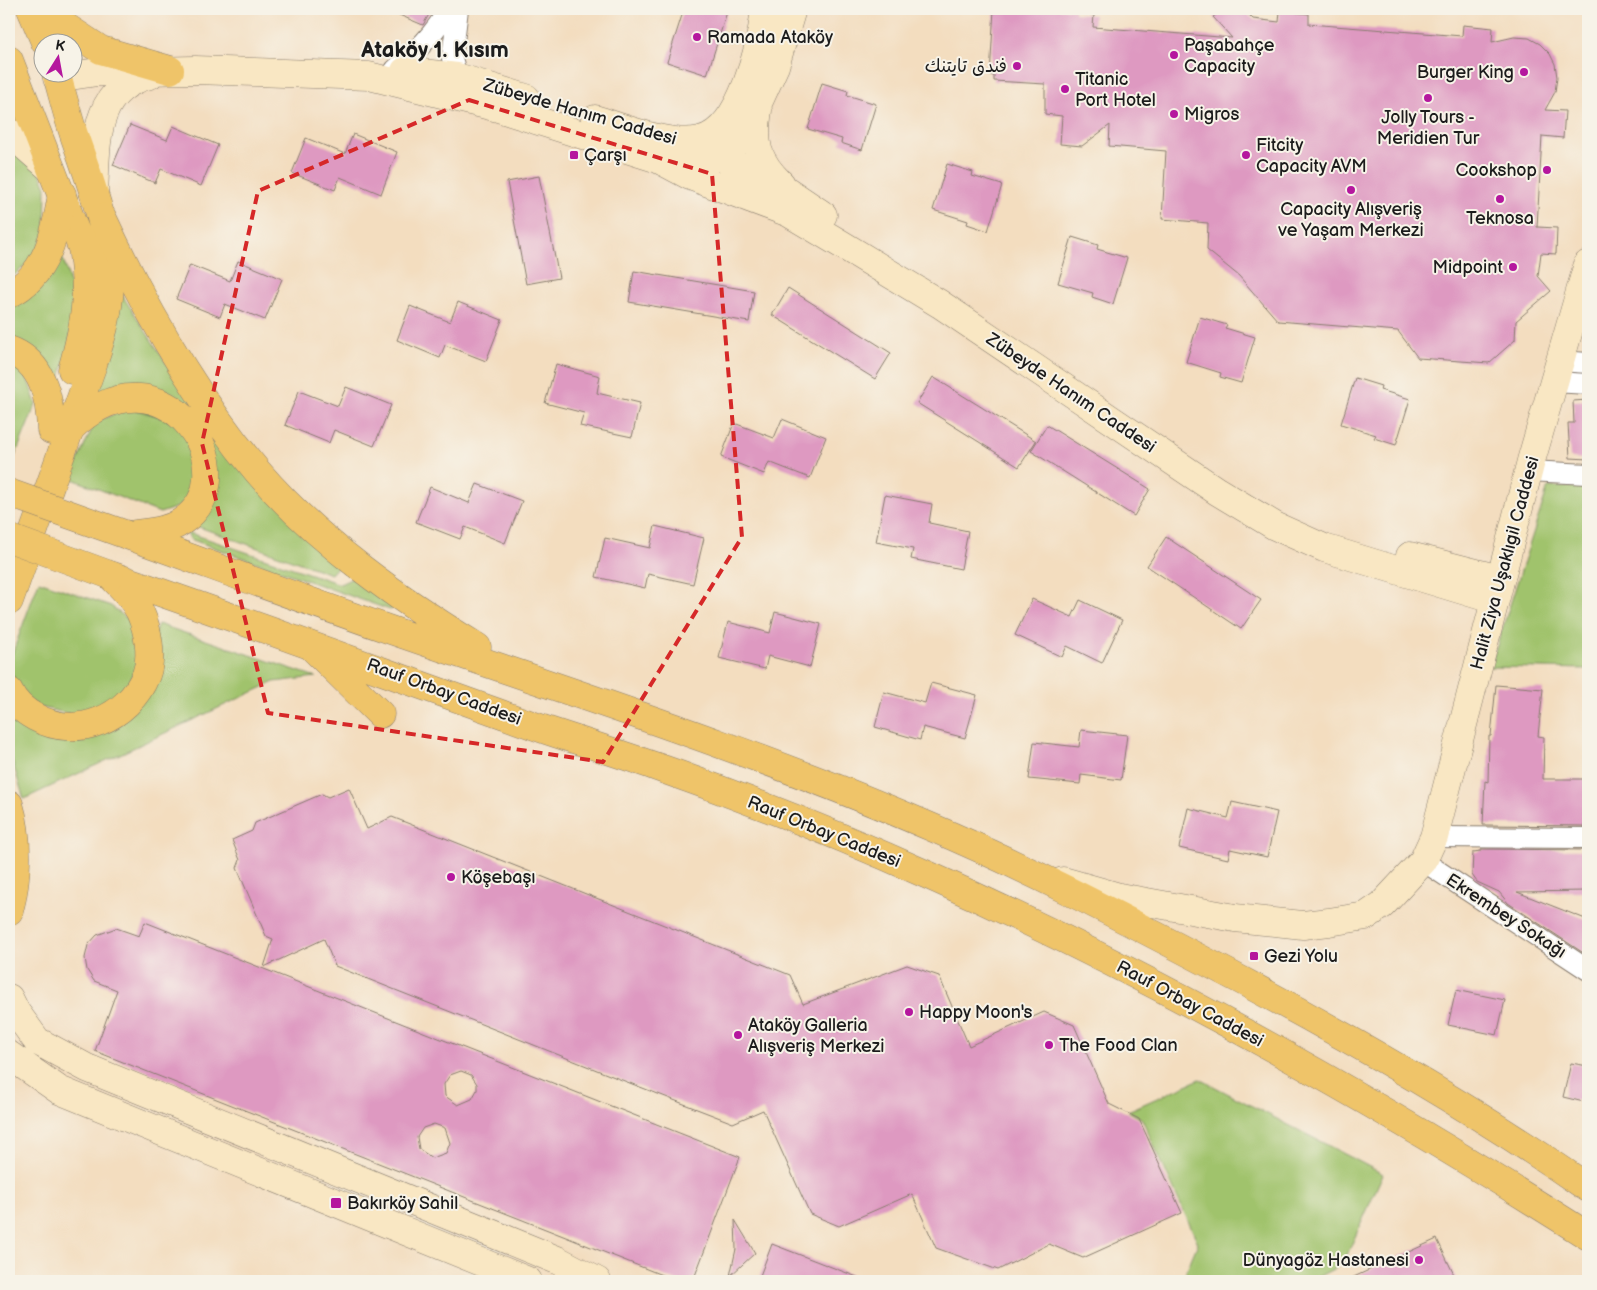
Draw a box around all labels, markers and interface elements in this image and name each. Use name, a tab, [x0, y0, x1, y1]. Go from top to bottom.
place label: Ramada Ataköy	[707, 27, 834, 48]
marker: Ramada Ataköy	[691, 31, 703, 43]
north arrow	[32, 32, 82, 82]
place label: Paşabahçe Capacity	[1184, 35, 1275, 77]
text: K	[54, 36, 67, 55]
district label: Ataköy 1. Kısım	[360, 37, 509, 64]
marker: Paşabahçe Capacity	[1168, 49, 1180, 61]
place label: فندق تايتنك	[925, 56, 1007, 77]
marker: فندق تايتنك	[1011, 60, 1023, 72]
place label: Burger King	[1417, 62, 1514, 83]
marker: Burger King	[1518, 66, 1530, 78]
place label: Titanic Port Hotel	[1075, 69, 1156, 111]
street label: Zübeyde Hanım Caddesi	[480, 74, 679, 150]
marker: Titanic Port Hotel	[1059, 83, 1071, 95]
marker: Jolly Tours - Meridien Tur	[1422, 92, 1434, 104]
place label: Migros	[1184, 104, 1239, 125]
place label: Jolly Tours - Meridien Tur	[1377, 107, 1480, 149]
marker: Migros	[1168, 108, 1180, 120]
place label: Fitcity Capacity AVM	[1256, 135, 1367, 177]
place label: Çarşı	[584, 145, 627, 166]
marker: Çarşı	[568, 149, 580, 161]
marker: Fitcity Capacity AVM	[1240, 149, 1252, 161]
place label: Cookshop	[1455, 160, 1537, 181]
marker: Cookshop	[1541, 164, 1553, 176]
marker: Capacity Alışveriş ve Yaşam Merkezi	[1345, 184, 1357, 196]
marker: Teknosa	[1494, 193, 1506, 205]
place label: Capacity Alışveriş ve Yaşam Merkezi	[1277, 199, 1424, 241]
place label: Teknosa	[1466, 208, 1534, 229]
place label: Midpoint	[1432, 257, 1503, 278]
marker: Midpoint	[1507, 261, 1519, 273]
street label: Zübeyde Hanım Caddesi	[981, 328, 1160, 458]
street label: Halit Ziya Uşaklıgil Caddesi	[1466, 454, 1544, 672]
street label: Rauf Orbay Caddesi	[364, 654, 524, 730]
street label: Rauf Orbay Caddesi	[744, 792, 904, 872]
place label: Köşebaşı	[461, 867, 536, 888]
street label: Ekrembey Sokağı	[1442, 869, 1570, 963]
marker: Köşebaşı	[445, 871, 457, 883]
place label: Gezi Yolu	[1264, 946, 1338, 967]
marker: Gezi Yolu	[1248, 950, 1260, 962]
street label: Rauf Orbay Caddesi	[1113, 956, 1267, 1052]
place label: Happy Moon's	[919, 1002, 1032, 1023]
marker: Happy Moon's	[903, 1006, 915, 1018]
place label: Ataköy Galleria Alışveriş Merkezi	[748, 1015, 885, 1057]
marker: Ataköy Galleria Alışveriş Merkezi	[732, 1029, 744, 1041]
place label: The Food Clan	[1059, 1035, 1178, 1056]
marker: The Food Clan	[1043, 1039, 1055, 1051]
place label: Bakırköy Sahil	[347, 1193, 458, 1214]
marker: Bakırköy Sahil	[329, 1196, 343, 1210]
place label: Dünyagöz Hastanesi	[1243, 1250, 1409, 1271]
marker: Dünyagöz Hastanesi	[1413, 1254, 1425, 1266]

